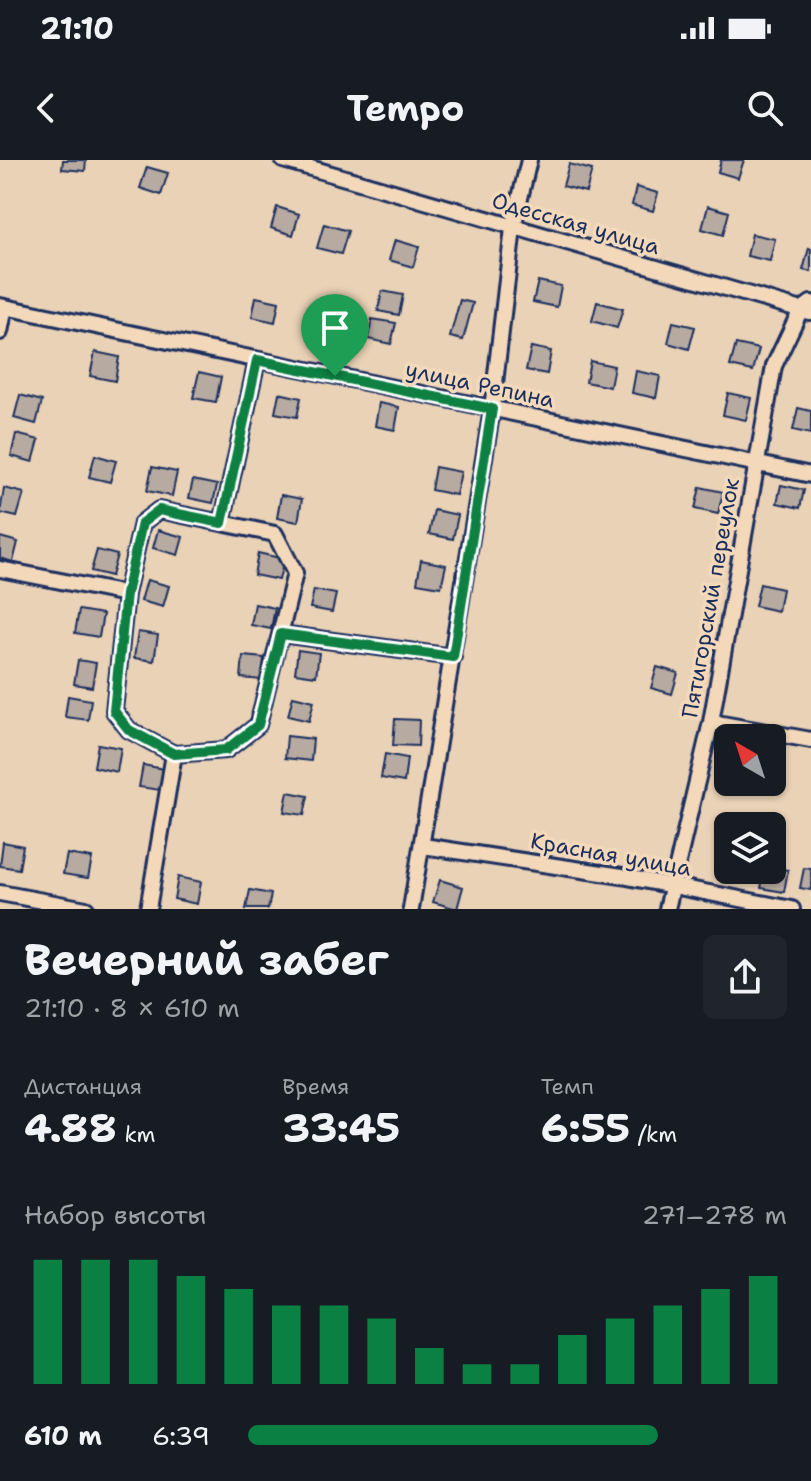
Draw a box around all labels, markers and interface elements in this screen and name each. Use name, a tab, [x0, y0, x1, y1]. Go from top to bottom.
text: 21:10	[40, 8, 114, 49]
text: Tempo	[347, 84, 464, 133]
icon: back	[24, 86, 68, 130]
icon: search	[743, 86, 787, 130]
street label: Одесская улица	[489, 186, 663, 261]
pin	[301, 294, 369, 376]
icon: arrive	[313, 306, 357, 350]
street label: улица Репина	[403, 355, 557, 414]
street label: Пятигорский переулок	[675, 476, 746, 720]
north arrow	[714, 724, 786, 796]
map controls	[714, 724, 786, 884]
button: layers	[714, 812, 786, 884]
street label: Красная улица	[528, 826, 694, 883]
text: Вечерний забег	[24, 930, 389, 989]
button: share	[703, 935, 787, 1019]
text: 21:10 · 8 × 610 m	[24, 990, 240, 1025]
text: Дистанция	[24, 1072, 142, 1101]
text: Время	[282, 1072, 349, 1101]
text: Темп	[541, 1072, 594, 1101]
text: 4.88	[24, 1101, 117, 1155]
text: 33:45	[282, 1101, 400, 1155]
text: 6:55	[541, 1101, 630, 1155]
text: km	[117, 1120, 156, 1149]
text: /km	[630, 1120, 677, 1149]
text: Набор высоты	[24, 1197, 206, 1232]
text: 271–278 m	[642, 1197, 787, 1232]
text: 610 m	[24, 1418, 102, 1453]
text: 6:39	[152, 1418, 210, 1453]

